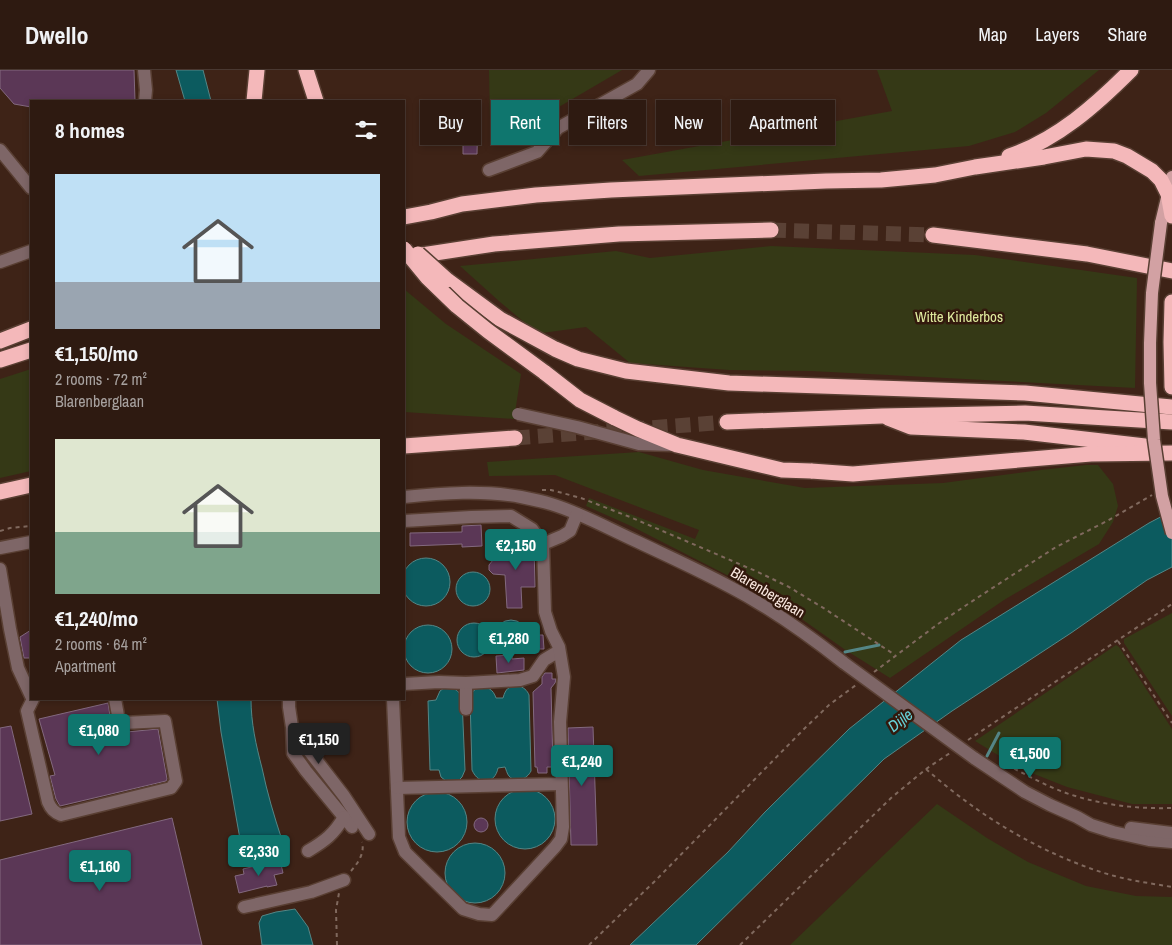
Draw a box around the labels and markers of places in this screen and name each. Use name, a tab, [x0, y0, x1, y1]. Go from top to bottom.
pin: €2,150	[475, 528, 557, 571]
pin: €1,280	[468, 622, 550, 664]
pin: €1,080	[58, 714, 140, 756]
pin: €1,150	[278, 722, 360, 765]
pin: €1,500	[989, 736, 1071, 779]
pin: €1,240	[541, 744, 623, 787]
pin: €2,330	[218, 834, 300, 877]
pin: €1,160	[59, 850, 141, 892]

